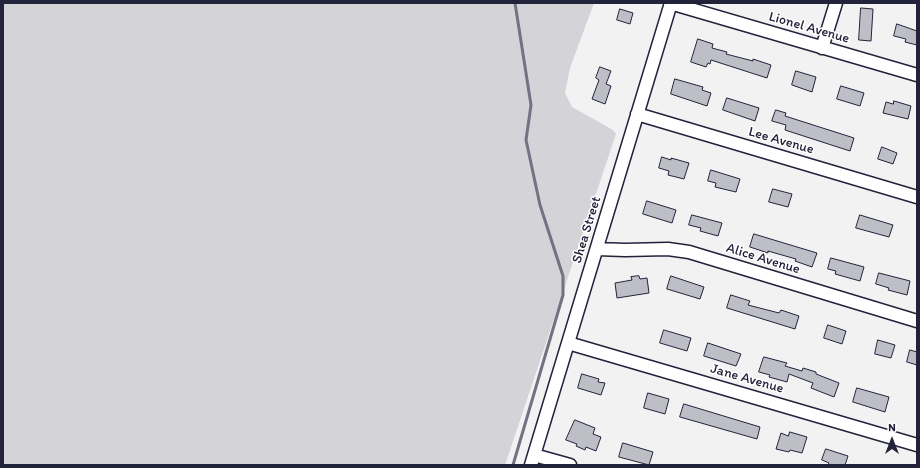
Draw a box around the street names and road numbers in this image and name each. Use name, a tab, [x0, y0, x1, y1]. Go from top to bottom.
street label: Lionel Avenue	[767, 8, 851, 48]
street label: Lee Avenue	[746, 124, 816, 158]
street label: Shea Street	[569, 194, 605, 266]
street label: Alice Avenue	[724, 240, 802, 278]
street label: Jane Avenue	[708, 361, 786, 397]

